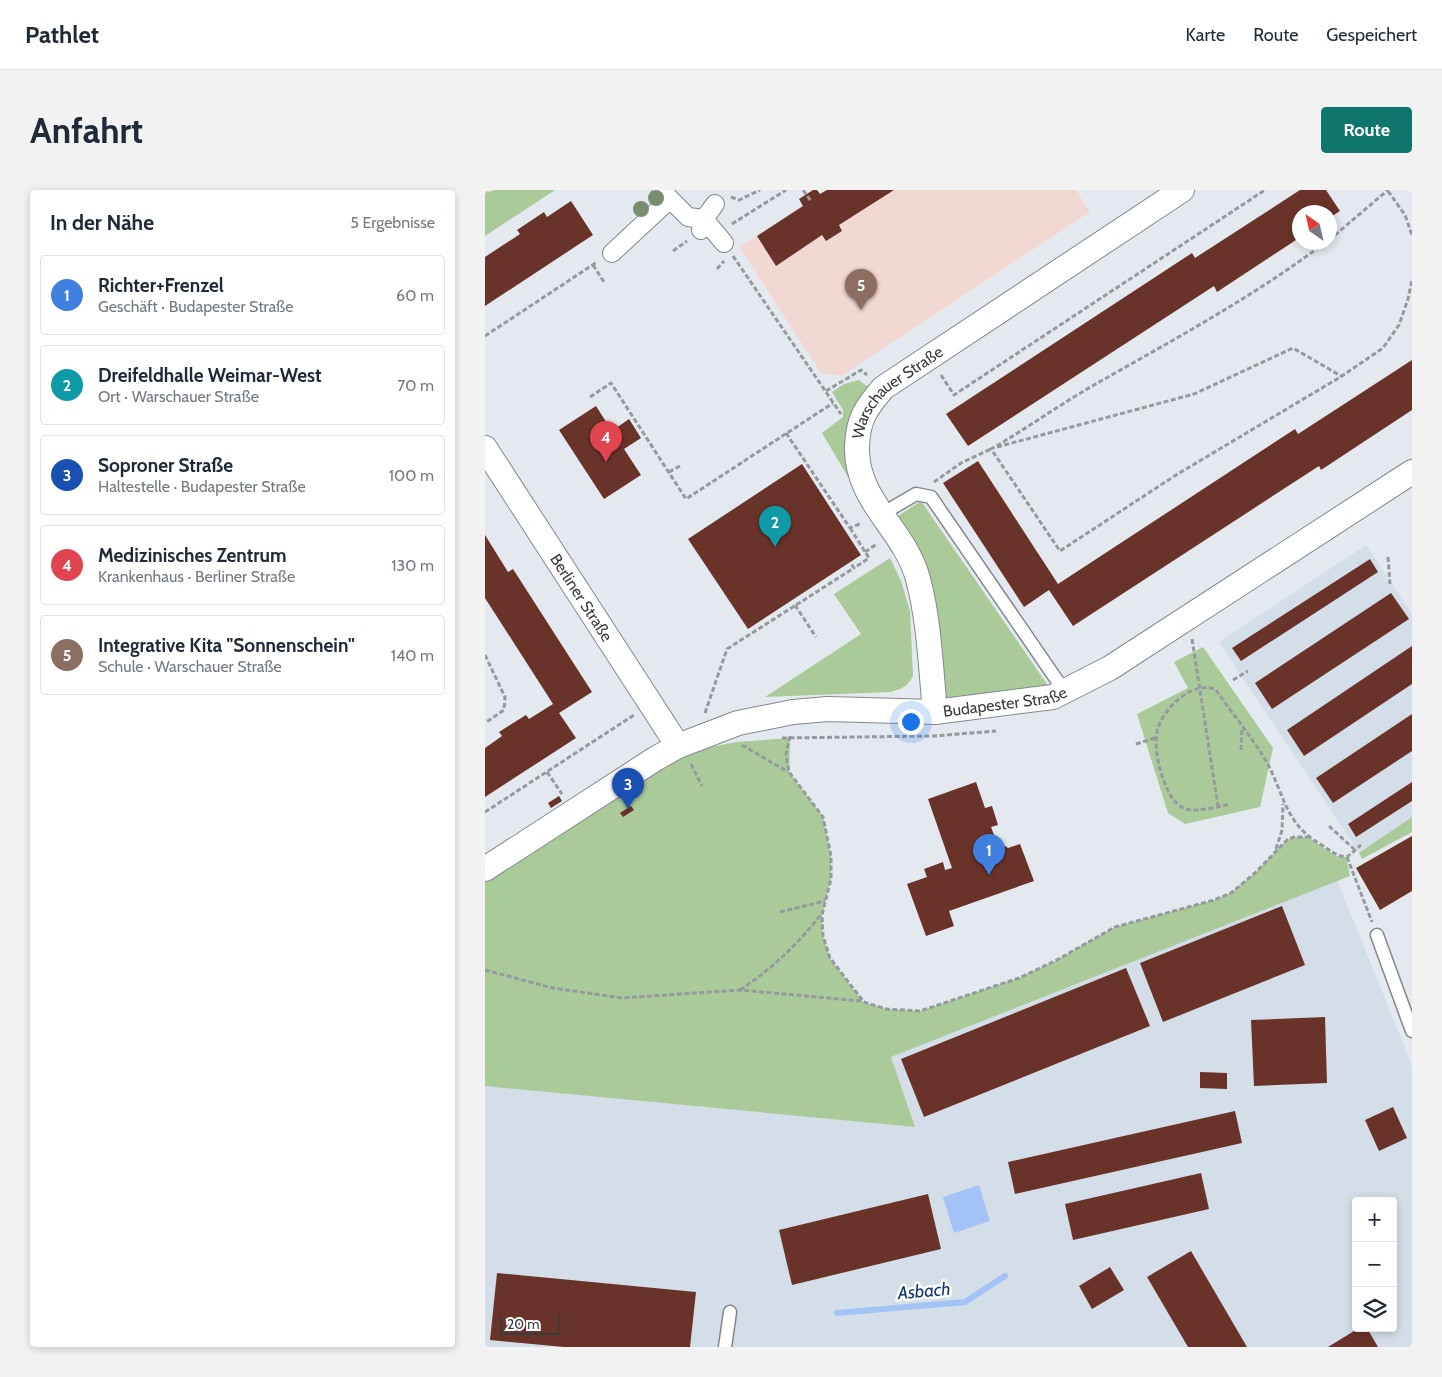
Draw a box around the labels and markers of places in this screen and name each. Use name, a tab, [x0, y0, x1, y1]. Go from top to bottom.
pin: 5	[845, 269, 877, 310]
pin: 4	[590, 421, 622, 462]
pin: 2	[759, 506, 791, 547]
pin: 3	[612, 768, 644, 809]
pin: 1	[973, 834, 1005, 875]

